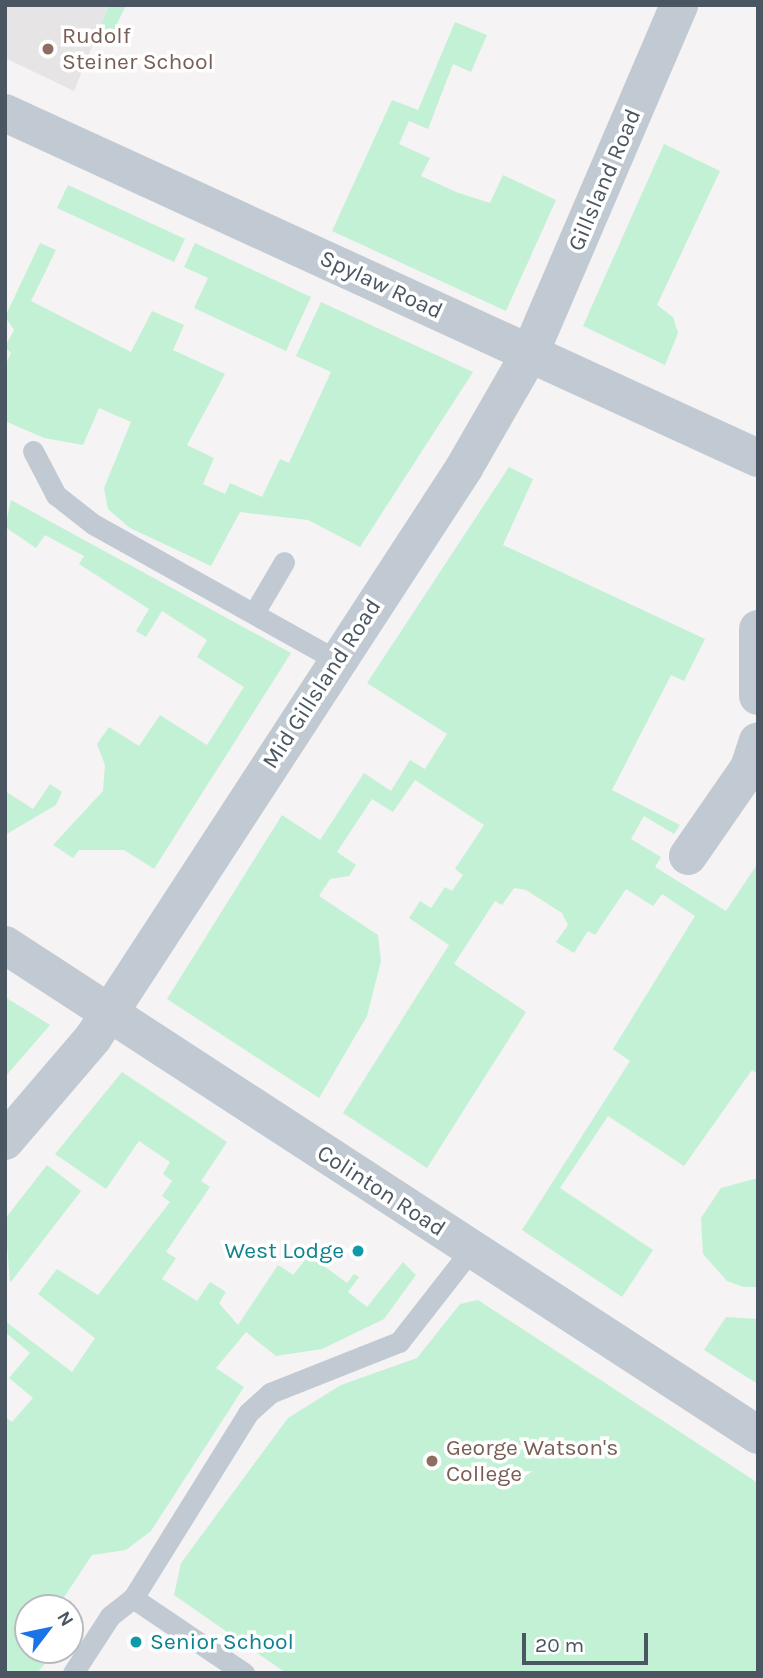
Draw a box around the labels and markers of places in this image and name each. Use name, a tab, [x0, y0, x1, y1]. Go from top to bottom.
place label: Rudolf Steiner School	[62, 22, 214, 76]
marker: Rudolf Steiner School	[40, 41, 56, 57]
place label: West Lodge	[224, 1237, 344, 1265]
marker: West Lodge	[350, 1243, 366, 1259]
place label: George Watson's College	[446, 1434, 618, 1488]
marker: George Watson's College	[424, 1453, 440, 1469]
place label: Senior School	[150, 1628, 294, 1656]
marker: Senior School	[128, 1634, 144, 1650]

